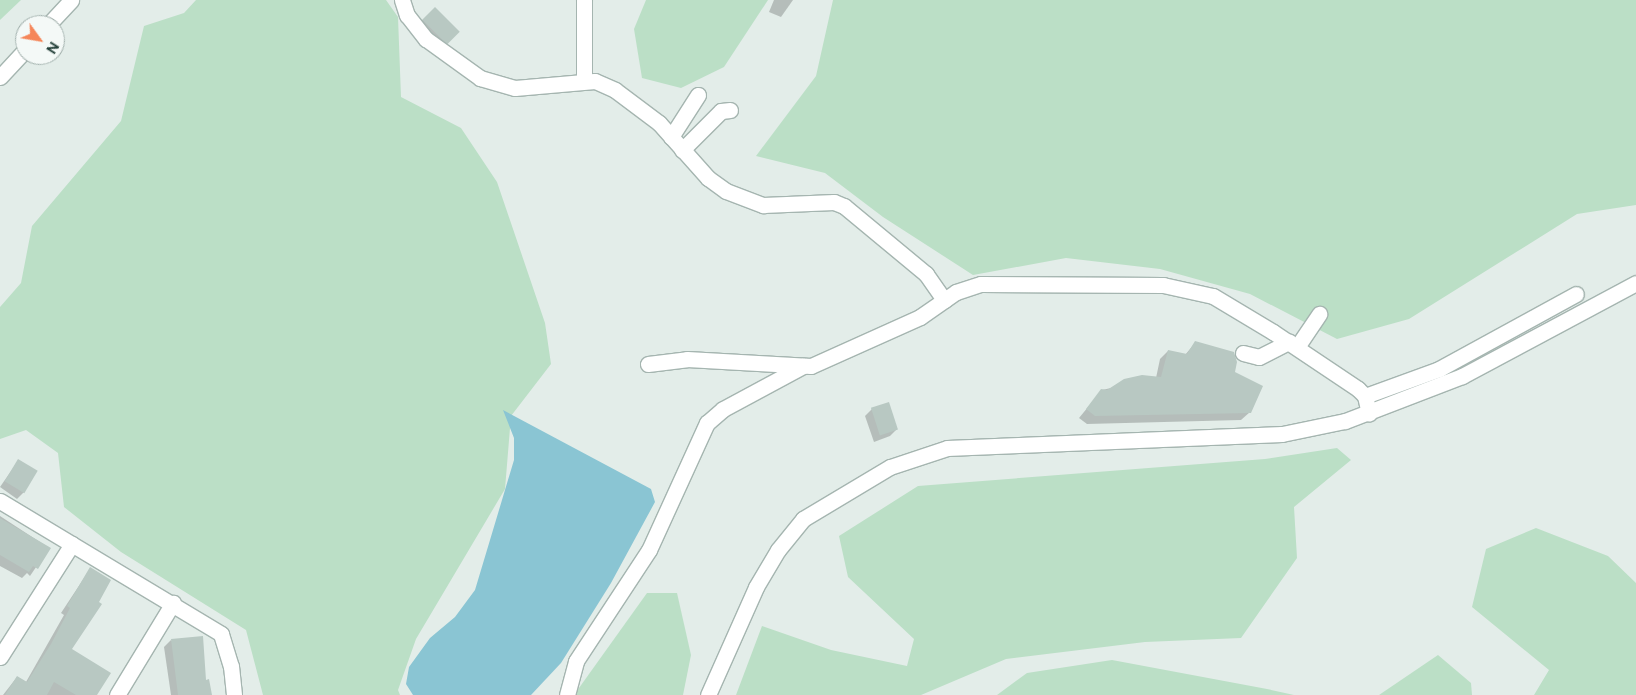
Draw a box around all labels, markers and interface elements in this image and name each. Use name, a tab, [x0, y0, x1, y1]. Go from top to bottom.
north arrow	[15, 15, 65, 65]
text: N	[42, 39, 62, 57]

